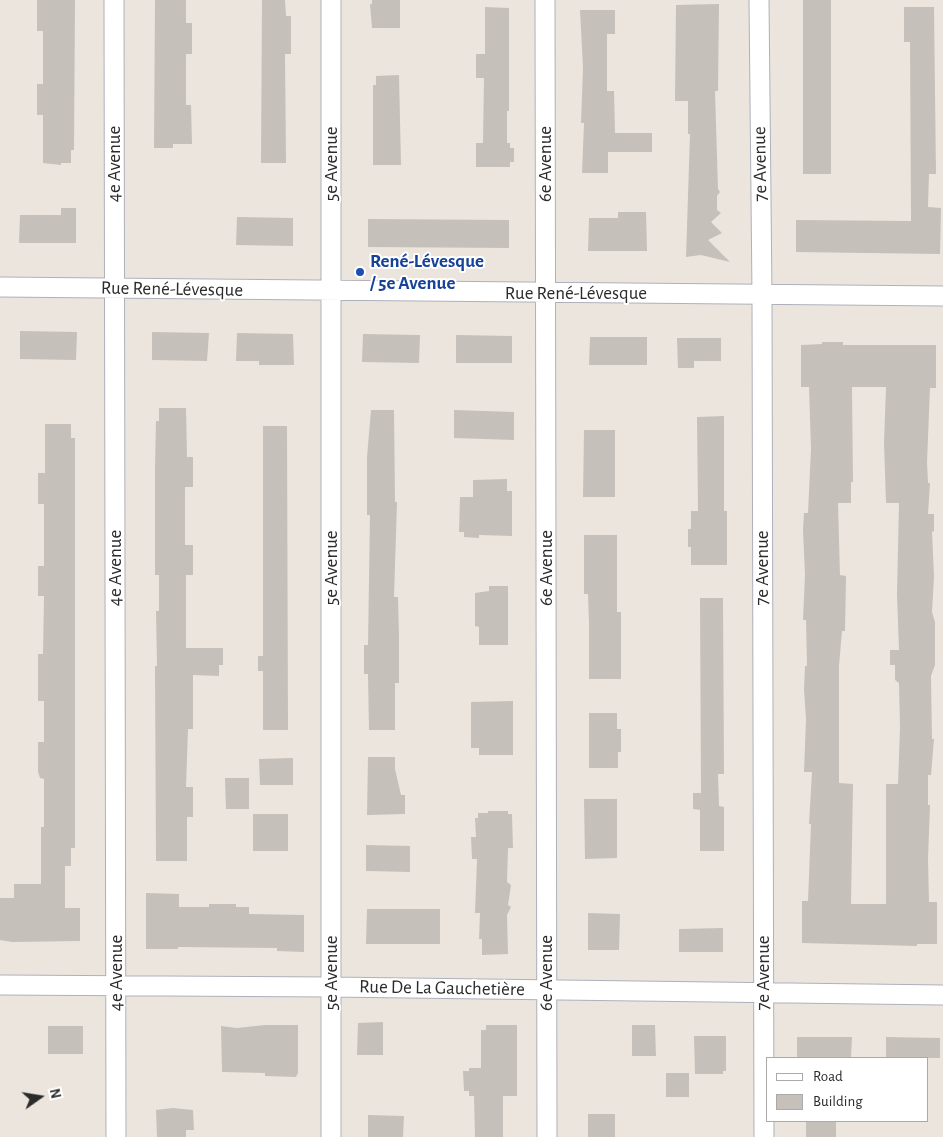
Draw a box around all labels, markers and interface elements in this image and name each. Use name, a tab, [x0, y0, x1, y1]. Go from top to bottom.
street label: 4e Avenue	[103, 126, 125, 202]
street label: 5e Avenue	[320, 126, 342, 202]
street label: 6e Avenue	[534, 126, 556, 202]
street label: 7e Avenue	[748, 126, 772, 202]
place label: René-Lévesque / 5e Avenue	[370, 250, 484, 294]
marker: René-Lévesque / 5e Avenue	[354, 266, 366, 278]
street label: Rue René-Lévesque	[101, 276, 243, 302]
street label: Rue René-Lévesque	[505, 282, 647, 304]
street label: 4e Avenue	[104, 530, 126, 606]
street label: 5e Avenue	[320, 530, 342, 606]
street label: 6e Avenue	[535, 530, 557, 606]
street label: 7e Avenue	[751, 530, 773, 606]
street label: 4e Avenue	[105, 935, 127, 1011]
street label: 5e Avenue	[320, 935, 342, 1011]
street label: 6e Avenue	[535, 935, 557, 1011]
street label: 7e Avenue	[752, 935, 774, 1011]
street label: Rue De La Gauchetière	[359, 975, 525, 1001]
legend	[766, 1057, 928, 1122]
text: Road	[813, 1069, 843, 1084]
north arrow	[15, 1072, 65, 1122]
text: N	[47, 1087, 63, 1100]
text: Building	[813, 1094, 863, 1109]

